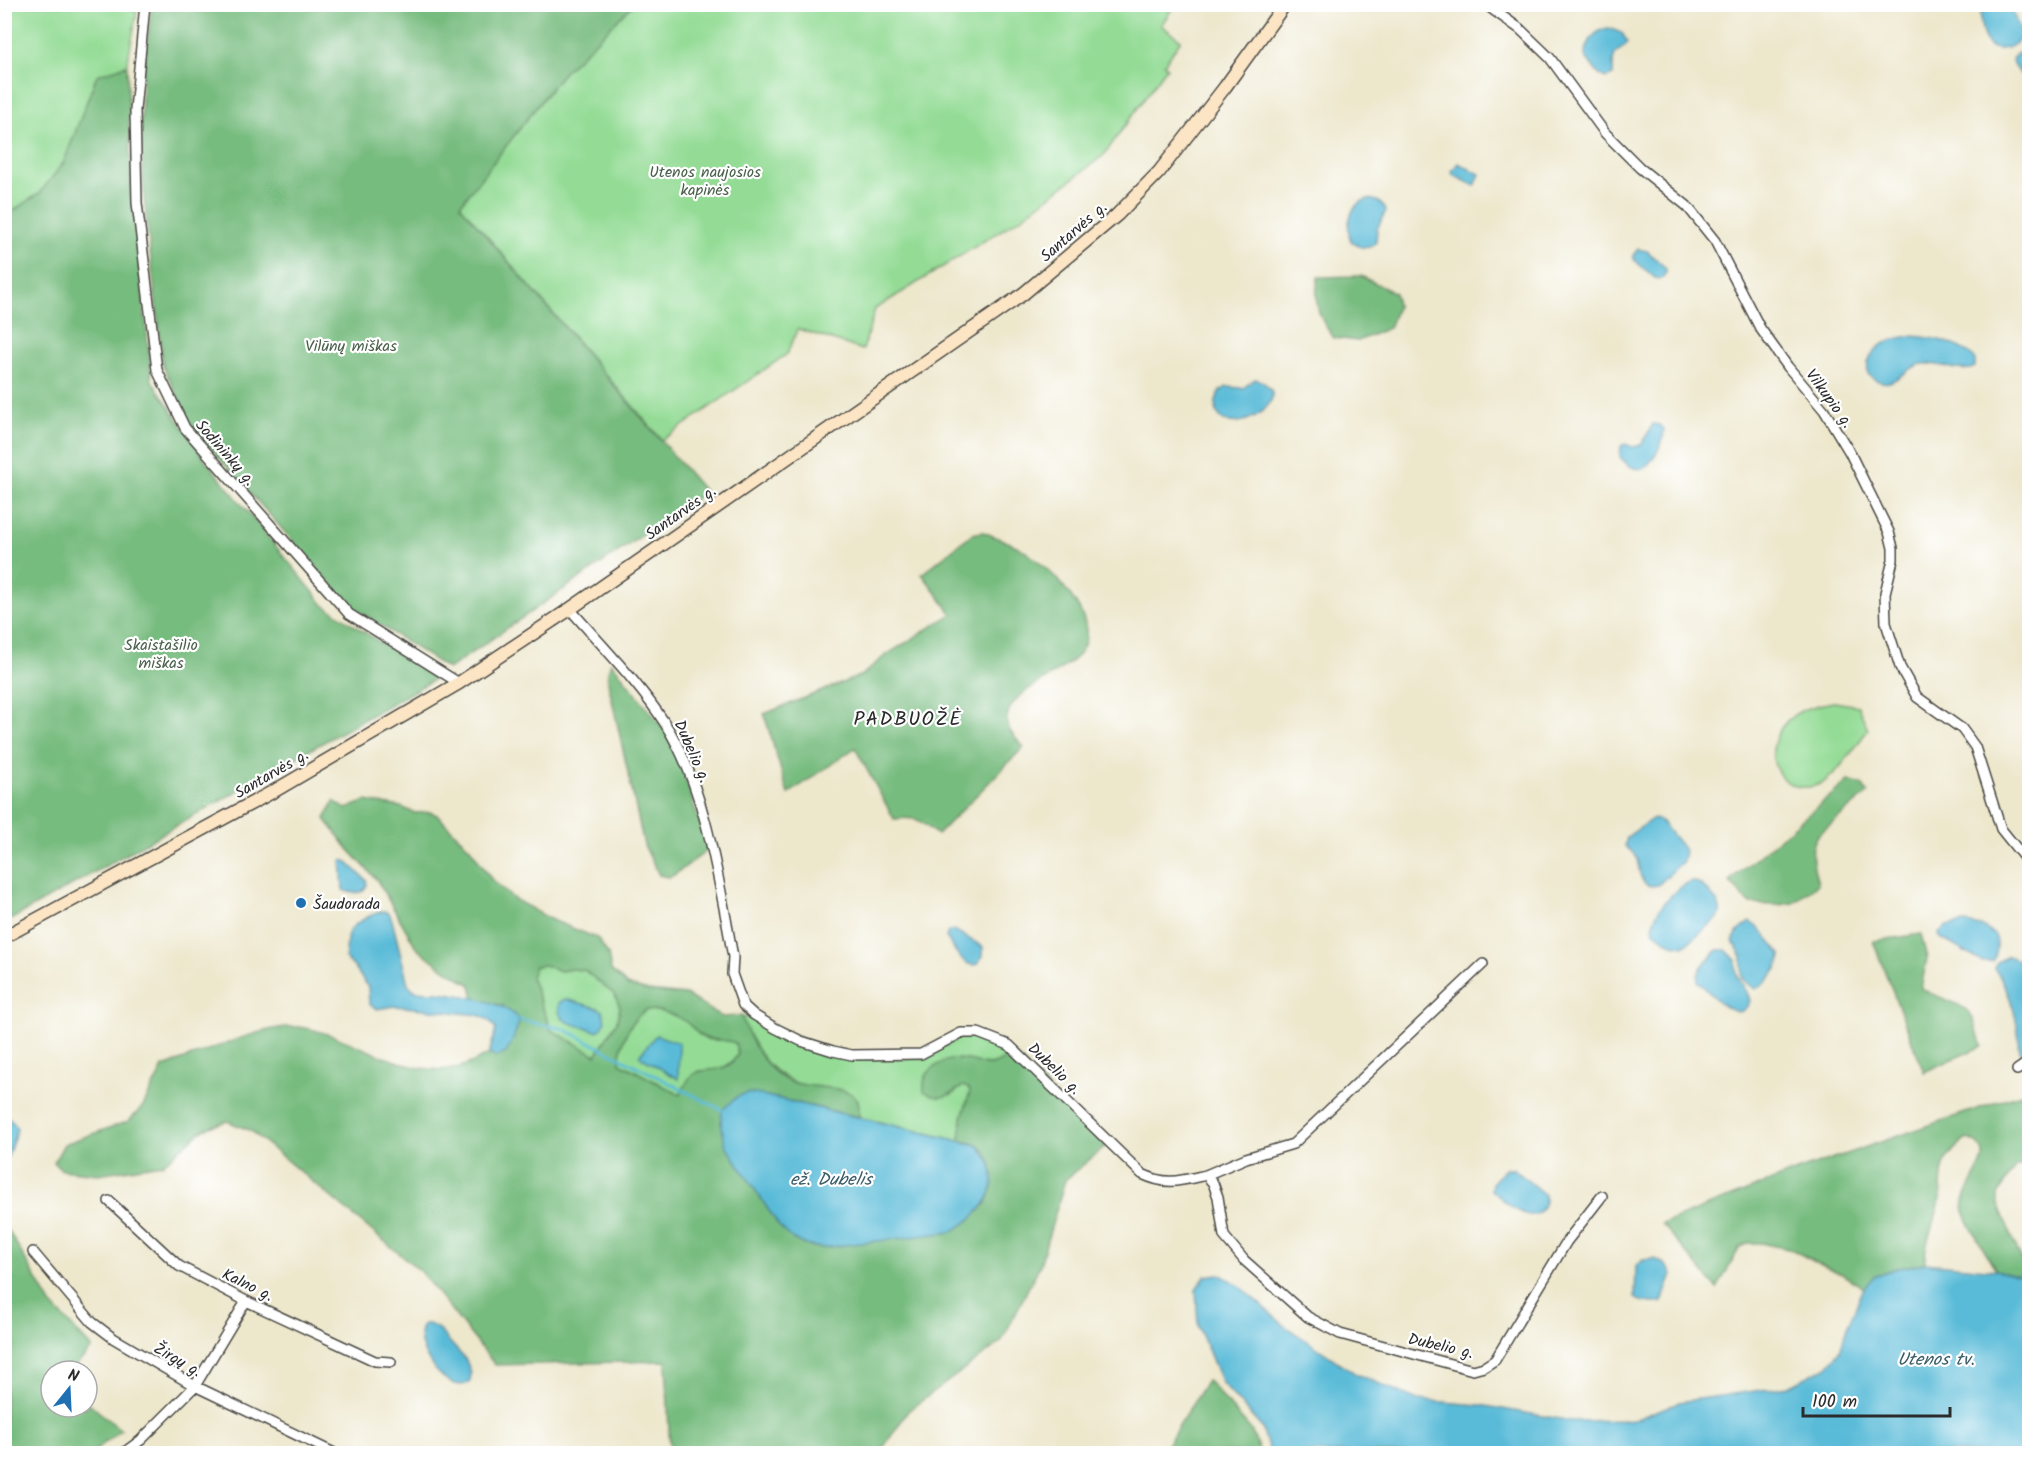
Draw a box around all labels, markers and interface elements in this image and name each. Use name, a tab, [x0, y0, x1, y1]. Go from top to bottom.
park label: Utenos naujosios kapinės	[649, 160, 761, 203]
street label: Santarvės g.	[1035, 196, 1113, 268]
park label: Vilūnų miškas	[305, 334, 397, 359]
street label: Vilkupio g.	[1799, 364, 1859, 434]
street label: Sodininkų g.	[189, 414, 261, 492]
street label: Santarvės g.	[640, 479, 722, 547]
park label: Skaistašilio miškas	[124, 633, 198, 676]
district label: PADBUOŽĖ	[854, 704, 962, 736]
street label: Dubelio g.	[667, 716, 717, 787]
street label: Santarvės g.	[230, 743, 313, 806]
place label: Šaudorada	[313, 892, 380, 917]
marker: Šaudorada	[294, 896, 308, 910]
street label: Dubelio g.	[1021, 1037, 1087, 1101]
water label: ež. Dubelis	[790, 1166, 874, 1195]
street label: Kalno g.	[217, 1262, 277, 1309]
street label: Dubelio g.	[1405, 1327, 1476, 1366]
street label: Žirgų g.	[148, 1336, 206, 1384]
water label: Utenos tv.	[1897, 1346, 1975, 1375]
north arrow	[39, 1359, 99, 1419]
text: N	[65, 1363, 82, 1390]
scale bar	[1803, 1380, 1950, 1418]
text: 100 m	[1812, 1388, 1857, 1417]

